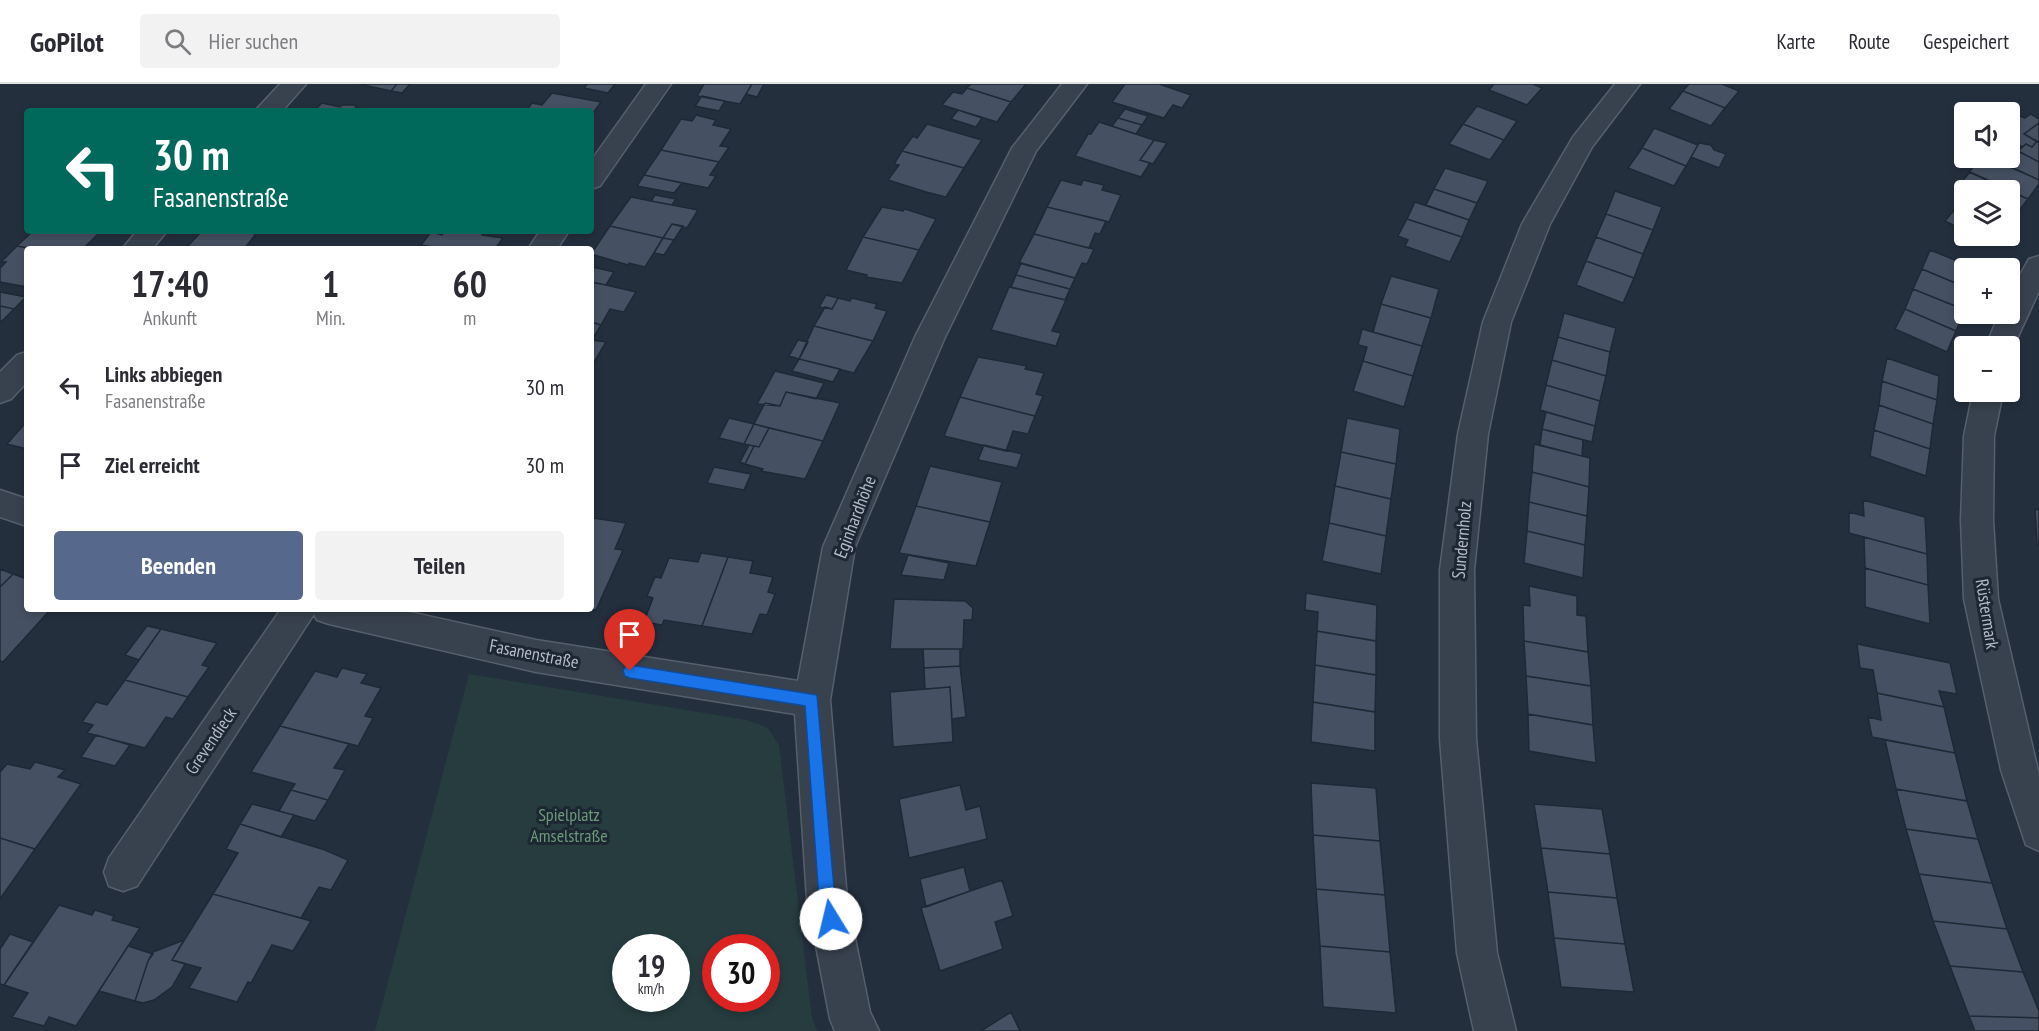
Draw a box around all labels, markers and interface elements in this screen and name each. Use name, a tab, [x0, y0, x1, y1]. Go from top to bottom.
search box	[140, 14, 560, 68]
text: GoPilot	[30, 23, 104, 60]
icon: search	[161, 25, 194, 58]
text: Hier suchen	[209, 27, 298, 55]
text: Karte	[1777, 28, 1815, 55]
text: Route	[1848, 28, 1890, 55]
text: Gespeichert	[1923, 28, 2009, 55]
map controls	[1954, 102, 2020, 402]
button: sound	[1954, 102, 2020, 168]
text: 30 m	[153, 127, 230, 182]
icon: left	[54, 132, 132, 210]
text: Fasanenstraße	[153, 180, 289, 214]
button: layers	[1954, 180, 2020, 246]
button: +	[1954, 258, 2020, 324]
text: 17:40	[131, 260, 209, 307]
text: 1	[322, 260, 339, 307]
text: 60	[452, 260, 487, 307]
text: Ankunft	[143, 305, 197, 331]
text: Min.	[316, 305, 345, 331]
text: m	[463, 305, 476, 331]
button: −	[1954, 336, 2020, 402]
text: Links abbiegen	[105, 360, 222, 388]
icon: left	[54, 371, 87, 404]
text: 30 m	[525, 373, 564, 401]
text: Fasanenstraße	[105, 388, 206, 414]
icon: arrive	[54, 449, 87, 482]
text: Ziel erreicht	[105, 451, 200, 479]
text: 30 m	[525, 451, 564, 479]
street label: Eginhardhöhe	[828, 472, 881, 561]
street label: Sundernholz	[1447, 500, 1476, 580]
button: Beenden	[54, 531, 303, 600]
button: Teilen	[315, 531, 564, 600]
street label: Rüstermark	[1971, 577, 2004, 651]
pin	[604, 609, 655, 671]
icon: arrive	[613, 618, 646, 651]
street label: Fasanenstraße	[487, 634, 581, 673]
street label: Grevendieck	[180, 703, 241, 778]
park label: Spielplatz Amselstraße	[530, 803, 608, 847]
position arrow	[799, 887, 863, 951]
speed limit sign: 30	[702, 934, 780, 1012]
text: 19	[637, 946, 665, 985]
text: km/h	[638, 979, 664, 998]

